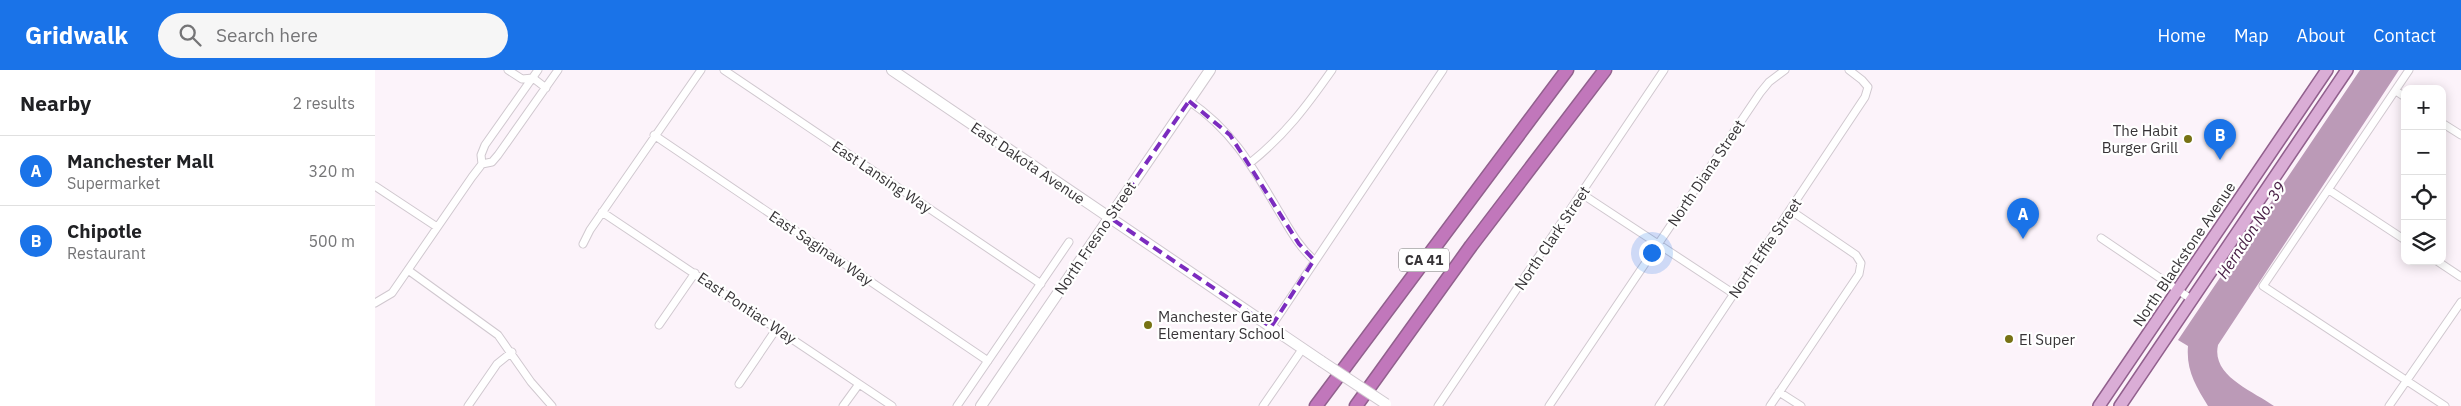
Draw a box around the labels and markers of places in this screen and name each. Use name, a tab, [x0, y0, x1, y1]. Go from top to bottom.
pin: B	[2204, 119, 2236, 160]
place label: The Habit Burger Grill	[2102, 121, 2178, 157]
marker: The Habit Burger Grill	[2182, 133, 2194, 145]
pin: A	[2007, 198, 2039, 239]
place label: Manchester Gate Elementary School	[1158, 307, 1285, 343]
marker: Manchester Gate Elementary School	[1142, 319, 1154, 331]
place label: El Super	[2019, 330, 2076, 349]
marker: El Super	[2003, 333, 2015, 345]

